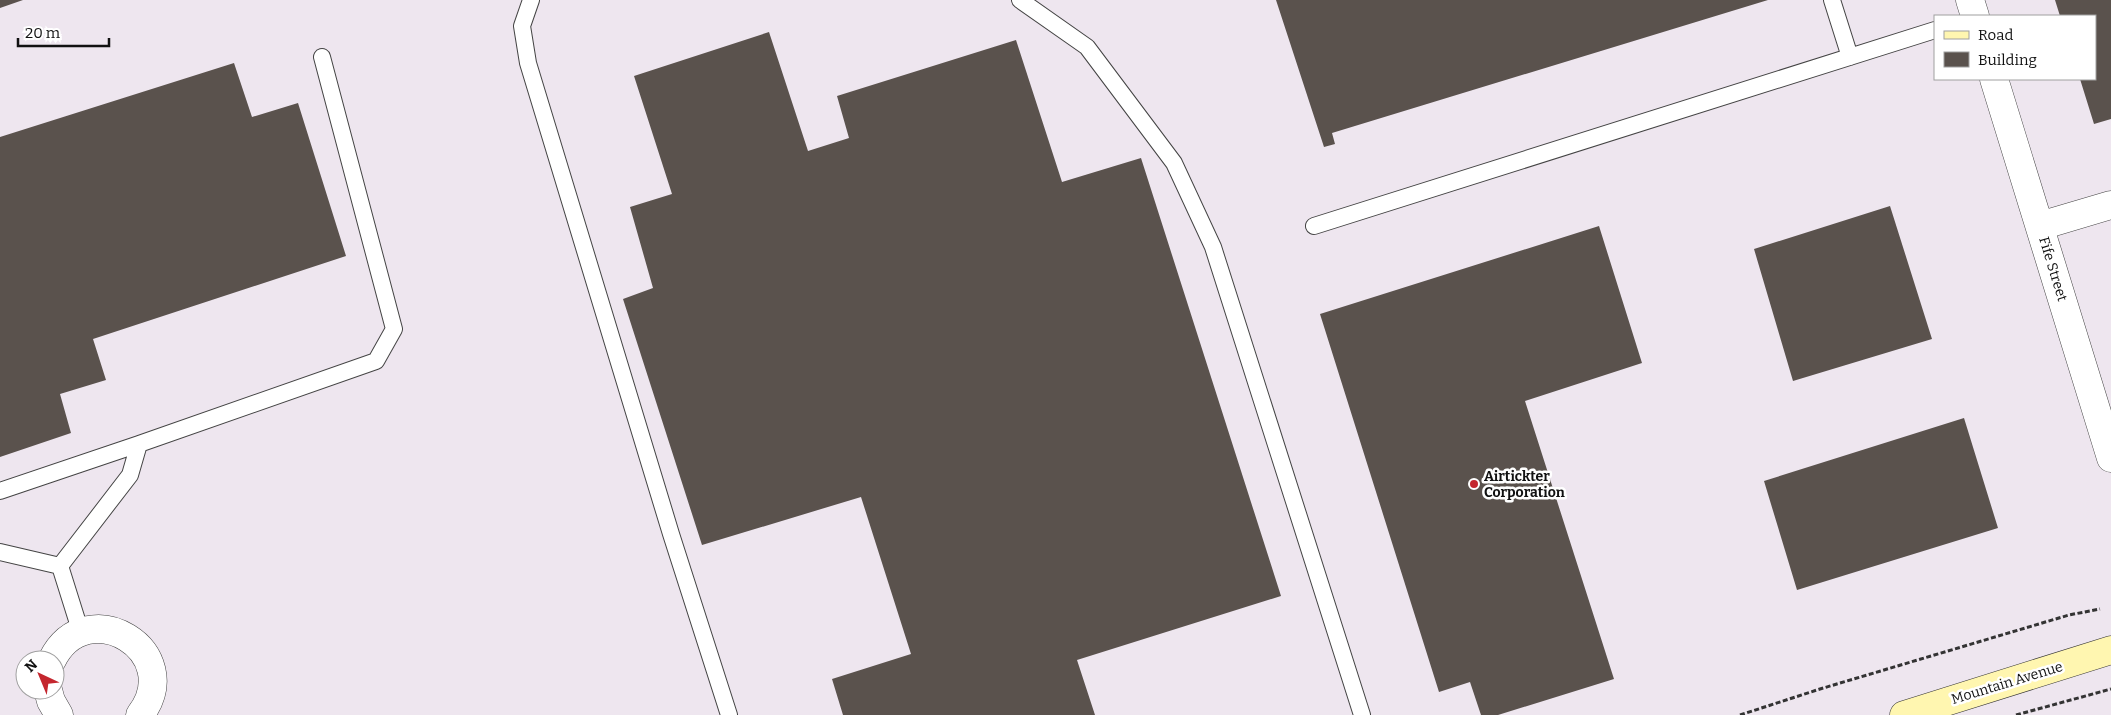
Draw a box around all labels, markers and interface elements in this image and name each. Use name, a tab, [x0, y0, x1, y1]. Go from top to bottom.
scale bar	[18, 15, 109, 47]
legend	[1934, 15, 2096, 80]
text: 20 m	[25, 24, 61, 42]
text: Road	[1978, 26, 2013, 44]
text: Building	[1978, 51, 2037, 69]
street label: Fife Street	[2035, 235, 2071, 303]
place label: Airtickter Corporation	[1484, 468, 1565, 501]
marker: Airtickter Corporation	[1468, 478, 1480, 490]
north arrow	[15, 650, 65, 700]
text: N	[22, 656, 41, 676]
street label: Mountain Avenue	[1949, 658, 2065, 708]

